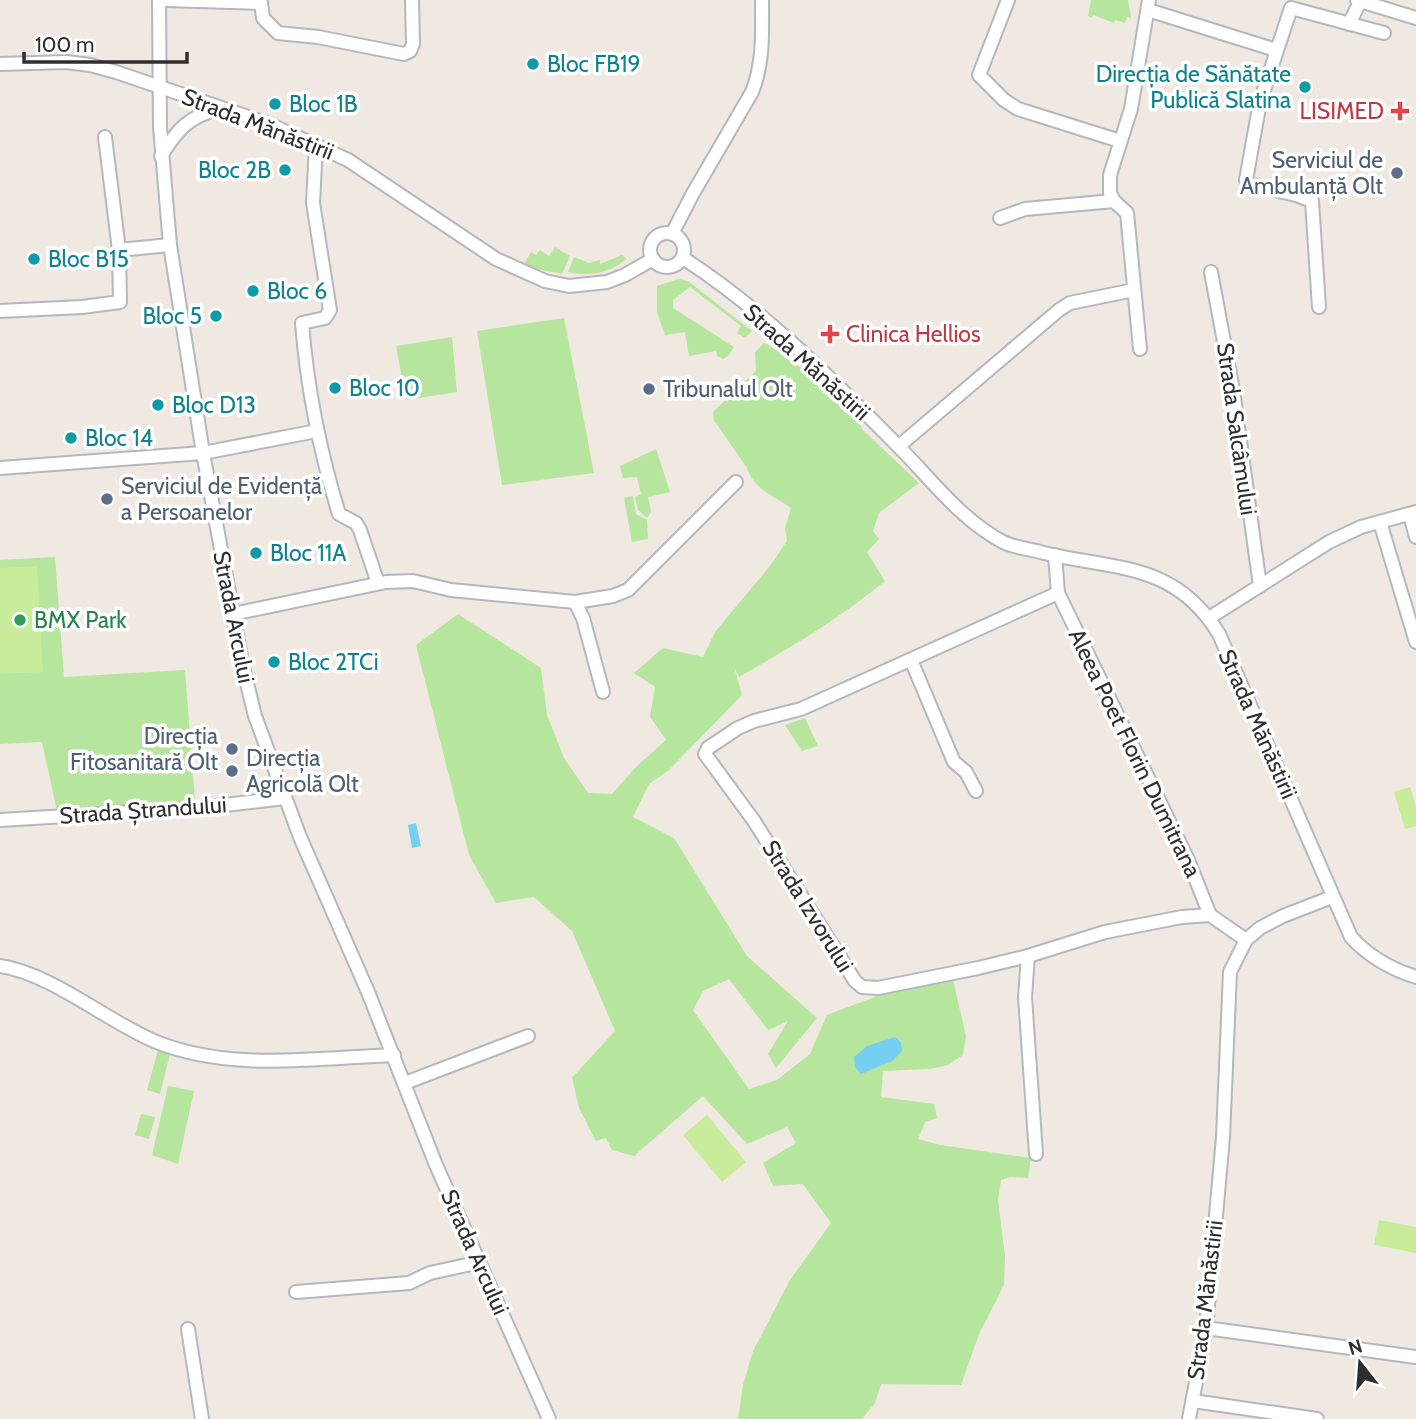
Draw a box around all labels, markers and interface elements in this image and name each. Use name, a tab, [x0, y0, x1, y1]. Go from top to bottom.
scale bar	[24, 21, 187, 65]
text: 100 m	[35, 32, 94, 57]
place label: Bloc FB19	[547, 50, 641, 78]
marker: Bloc FB19	[525, 56, 541, 72]
place label: Direcția de Sănătate Publică Slatina	[1096, 60, 1291, 114]
marker: Direcția de Sănătate Publică Slatina	[1297, 79, 1313, 95]
street label: Strada Mănăstirii	[178, 82, 338, 166]
place label: Bloc 1B	[289, 90, 358, 118]
marker: Bloc 1B	[267, 96, 283, 112]
place label: LISIMED	[1299, 97, 1384, 125]
marker: LISIMED	[1390, 101, 1410, 121]
place label: Serviciul de Ambulanță Olt	[1240, 146, 1383, 201]
place label: Bloc 2B	[198, 156, 271, 184]
marker: Bloc 2B	[277, 162, 293, 178]
marker: Serviciul de Ambulanță Olt	[1389, 165, 1405, 181]
place label: Bloc B15	[48, 245, 129, 273]
marker: Bloc B15	[26, 251, 42, 267]
place label: Bloc 6	[267, 277, 327, 305]
marker: Bloc 6	[245, 283, 261, 299]
street label: Strada Mănăstirii	[738, 298, 876, 426]
place label: Bloc 5	[142, 302, 202, 330]
marker: Bloc 5	[208, 308, 224, 324]
place label: Clinica Hellios	[846, 320, 980, 348]
marker: Clinica Hellios	[820, 324, 840, 344]
street label: Strada Salcâmului	[1211, 341, 1263, 517]
place label: Bloc 10	[349, 374, 420, 402]
place label: Tribunalul Olt	[663, 375, 793, 403]
marker: Bloc 10	[327, 380, 343, 396]
marker: Tribunalul Olt	[641, 381, 657, 397]
place label: Bloc D13	[172, 391, 256, 419]
marker: Bloc D13	[150, 397, 166, 413]
place label: Bloc 14	[85, 424, 153, 452]
marker: Bloc 14	[63, 430, 79, 446]
place label: Serviciul de Evidență a Persoanelor	[121, 472, 322, 526]
marker: Serviciul de Evidență a Persoanelor	[99, 491, 115, 507]
place label: Bloc 11A	[270, 539, 346, 567]
marker: Bloc 11A	[248, 545, 264, 561]
street label: Strada Arcului	[207, 549, 261, 685]
place label: BMX Park	[34, 606, 127, 634]
marker: BMX Park	[12, 612, 28, 628]
street label: Aleea Poet Florin Dumitrana	[1063, 624, 1207, 882]
street label: Strada Mănăstirii	[1213, 645, 1303, 803]
place label: Bloc 2TCi	[288, 648, 379, 676]
marker: Bloc 2TCi	[266, 654, 282, 670]
place label: Direcția Fitosanitară Olt	[70, 722, 218, 776]
marker: Direcția Fitosanitară Olt	[224, 741, 240, 757]
place label: Direcția Agricolă Olt	[246, 744, 359, 798]
marker: Direcția Agricolă Olt	[224, 763, 240, 779]
street label: Strada Ștrandului	[59, 790, 228, 831]
street label: Strada Izvorului	[756, 835, 860, 977]
street label: Strada Arcului	[435, 1185, 515, 1319]
street label: Strada Mănăstirii	[1181, 1219, 1229, 1381]
north arrow	[1325, 1328, 1395, 1398]
text: N	[1345, 1334, 1365, 1360]

